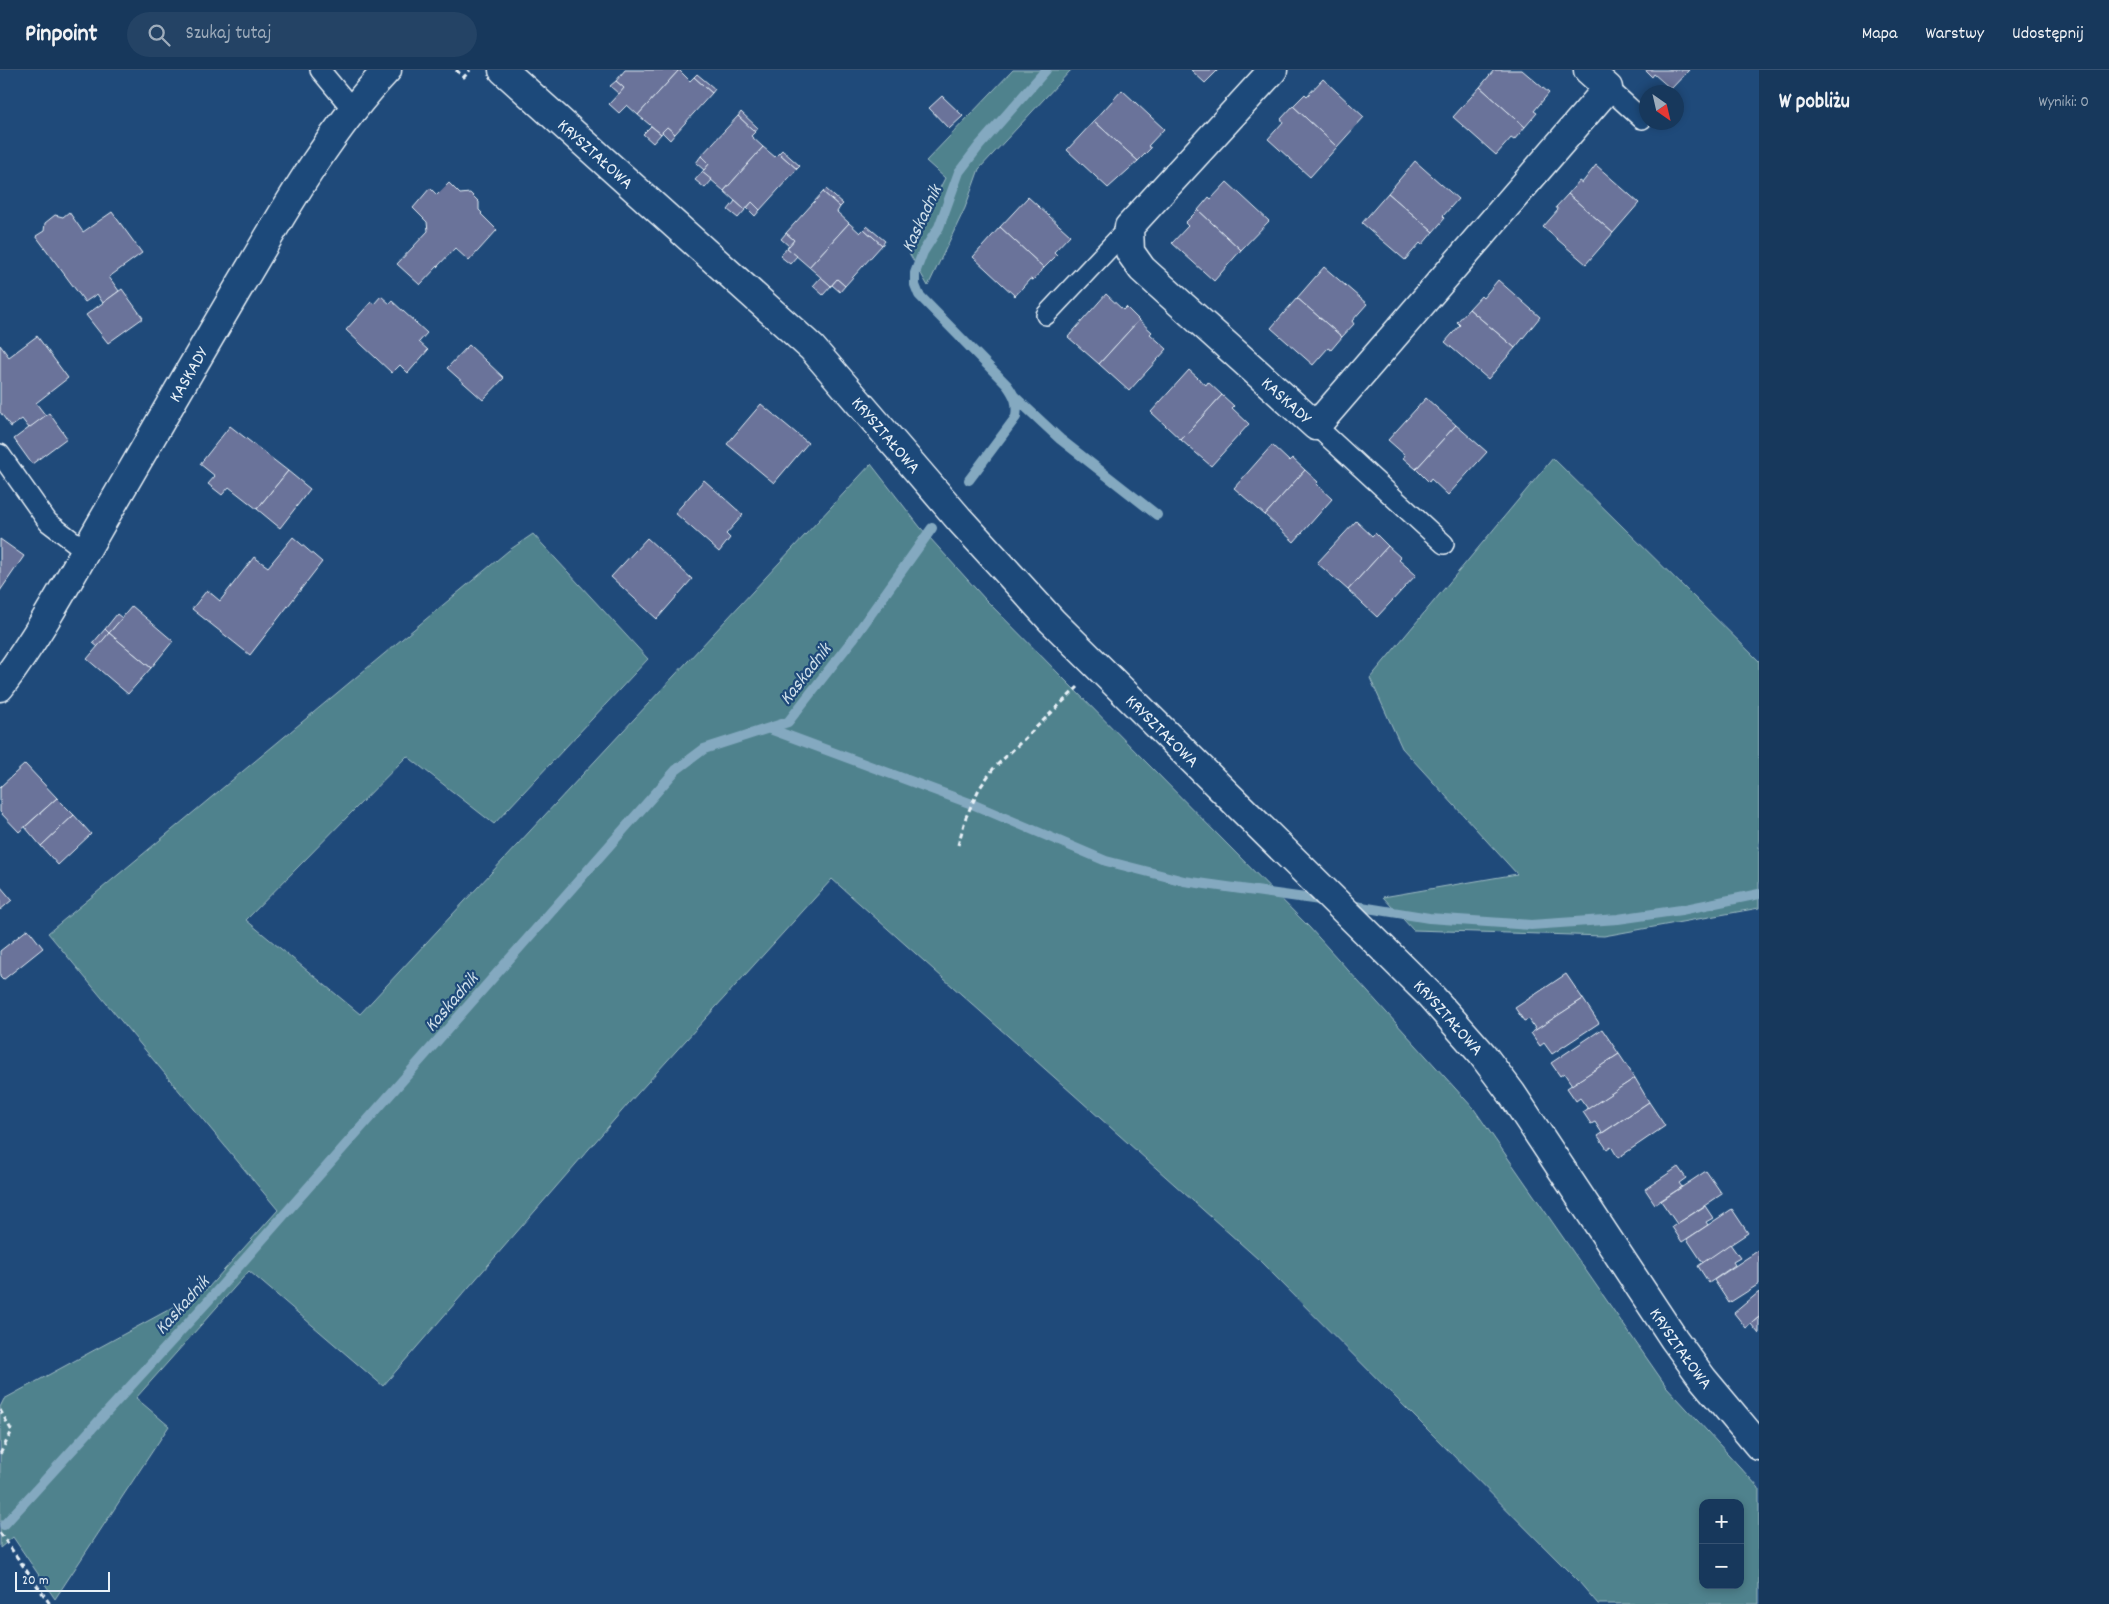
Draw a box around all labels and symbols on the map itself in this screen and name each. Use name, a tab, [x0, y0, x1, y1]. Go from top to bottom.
north arrow	[1639, 85, 1684, 130]
street label: KRYSZTAŁOWA	[551, 114, 638, 197]
water label: Kaskadnik	[896, 179, 951, 258]
street label: KASKADY	[164, 342, 217, 408]
street label: KASKADY	[1254, 372, 1317, 432]
street label: KRYSZTAŁOWA	[844, 392, 925, 481]
water label: Kaskadnik	[774, 637, 841, 712]
street label: KRYSZTAŁOWA	[1119, 690, 1204, 775]
water label: Kaskadnik	[419, 966, 488, 1039]
street label: KRYSZTAŁOWA	[1406, 975, 1488, 1062]
water label: Kaskadnik	[150, 1269, 219, 1342]
street label: KRYSZTAŁOWA	[1642, 1304, 1717, 1396]
scale bar	[15, 1569, 110, 1592]

